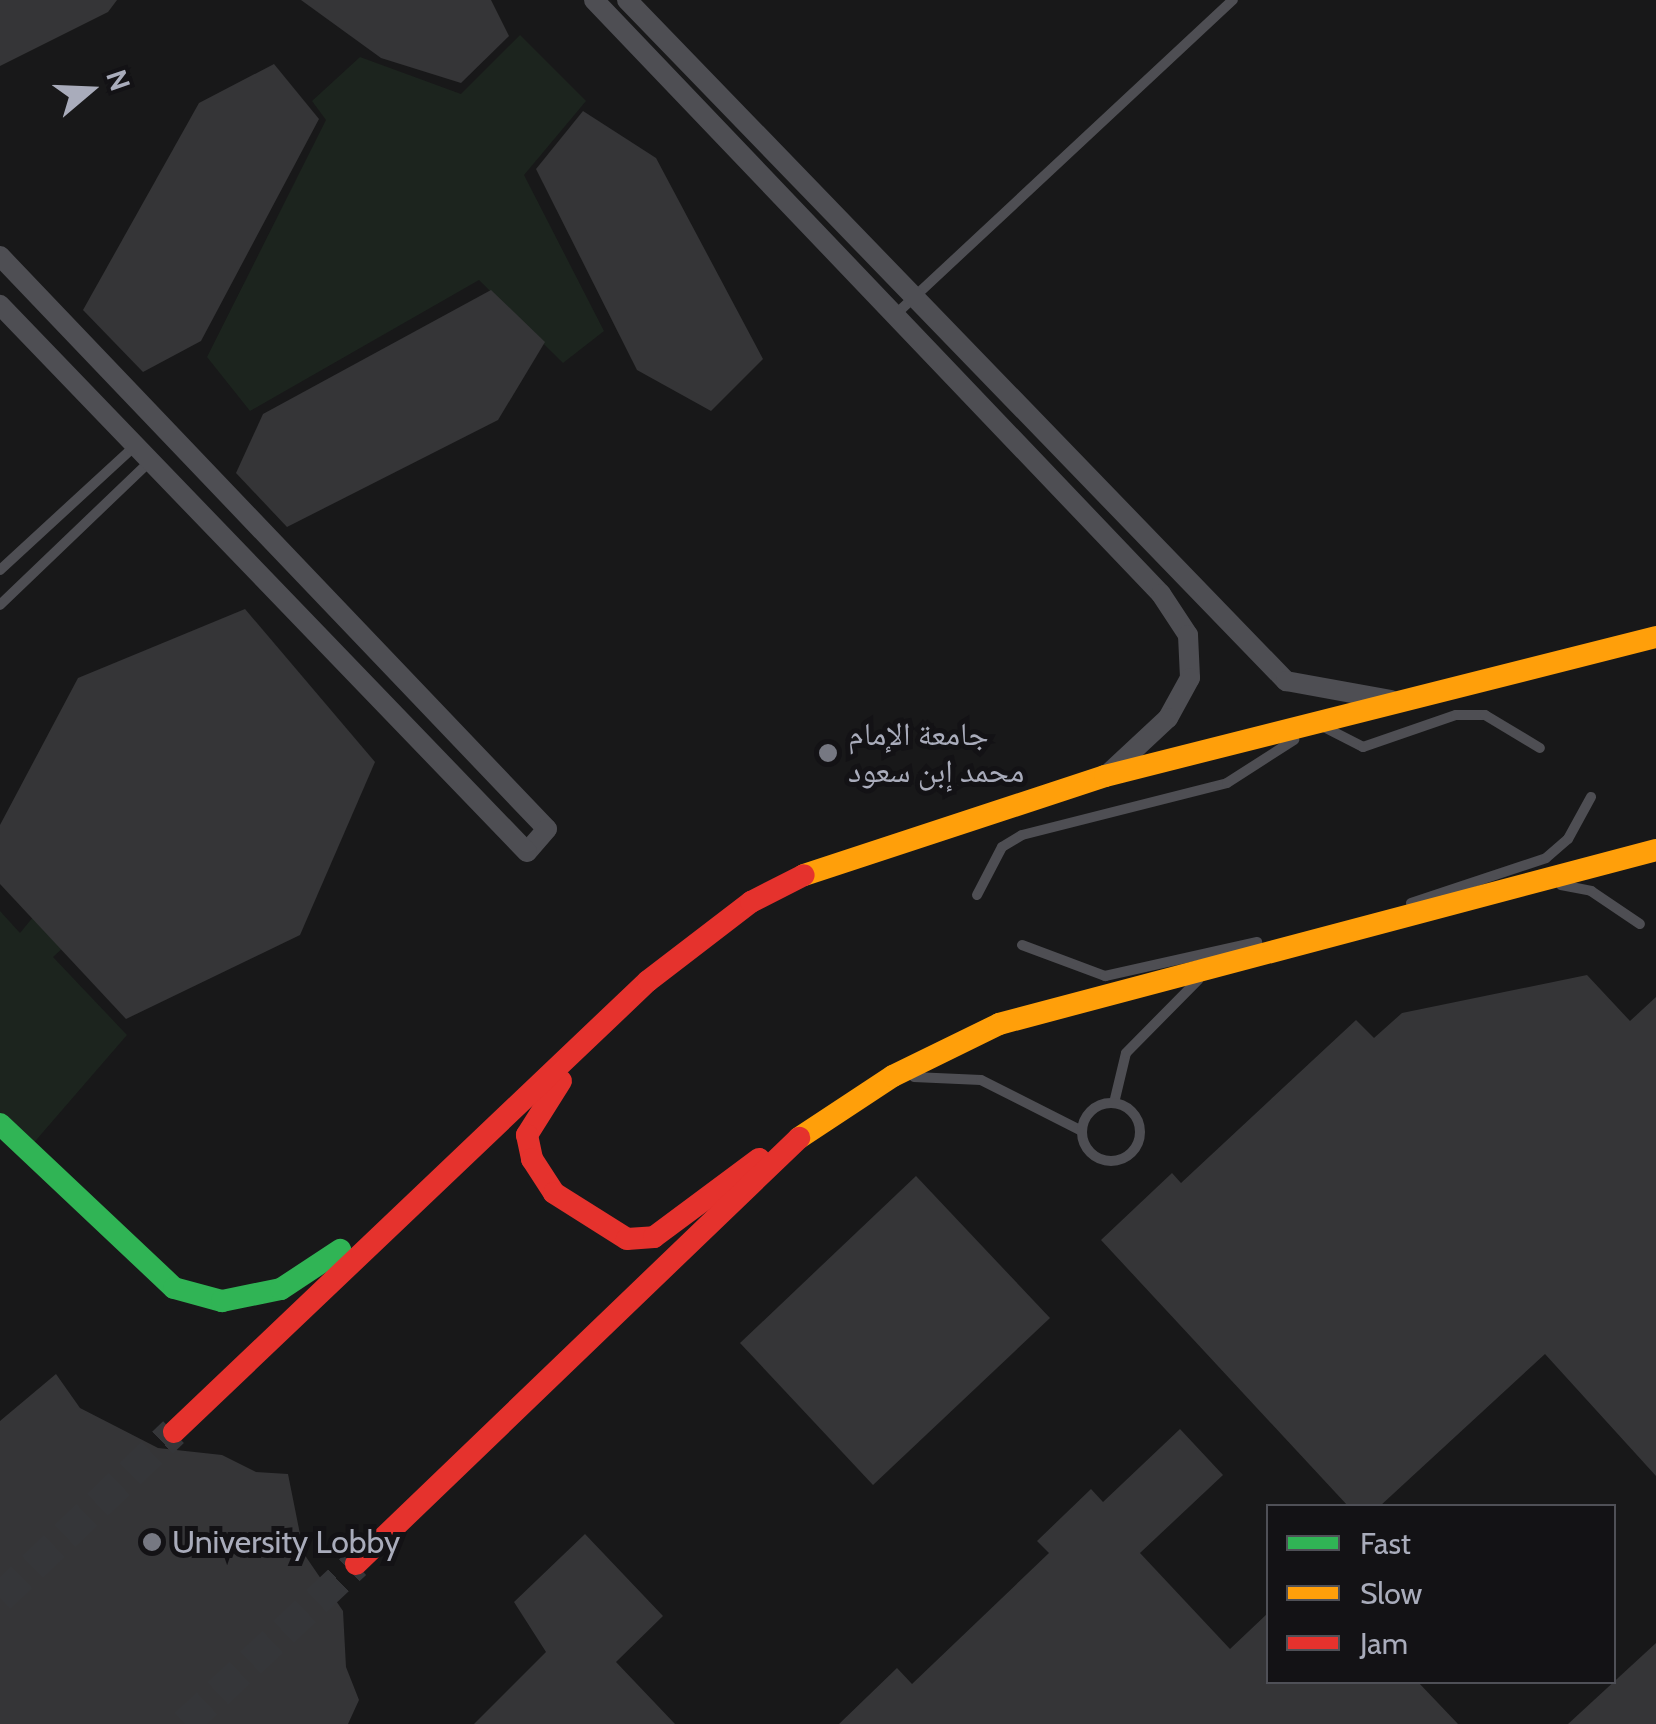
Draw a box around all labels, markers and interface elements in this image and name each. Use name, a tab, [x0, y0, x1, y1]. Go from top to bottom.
north arrow	[40, 40, 140, 140]
text: N	[99, 65, 138, 95]
place label: جامعة الإمام محمد إبن سعود	[848, 716, 1024, 791]
marker: جامعة الإمام محمد إبن سعود	[817, 742, 839, 764]
legend	[1266, 1504, 1616, 1684]
place label: University Lobby	[172, 1523, 400, 1561]
text: Fast	[1360, 1525, 1411, 1562]
marker: University Lobby	[141, 1531, 163, 1553]
text: Slow	[1360, 1575, 1422, 1612]
text: Jam	[1360, 1625, 1408, 1662]

